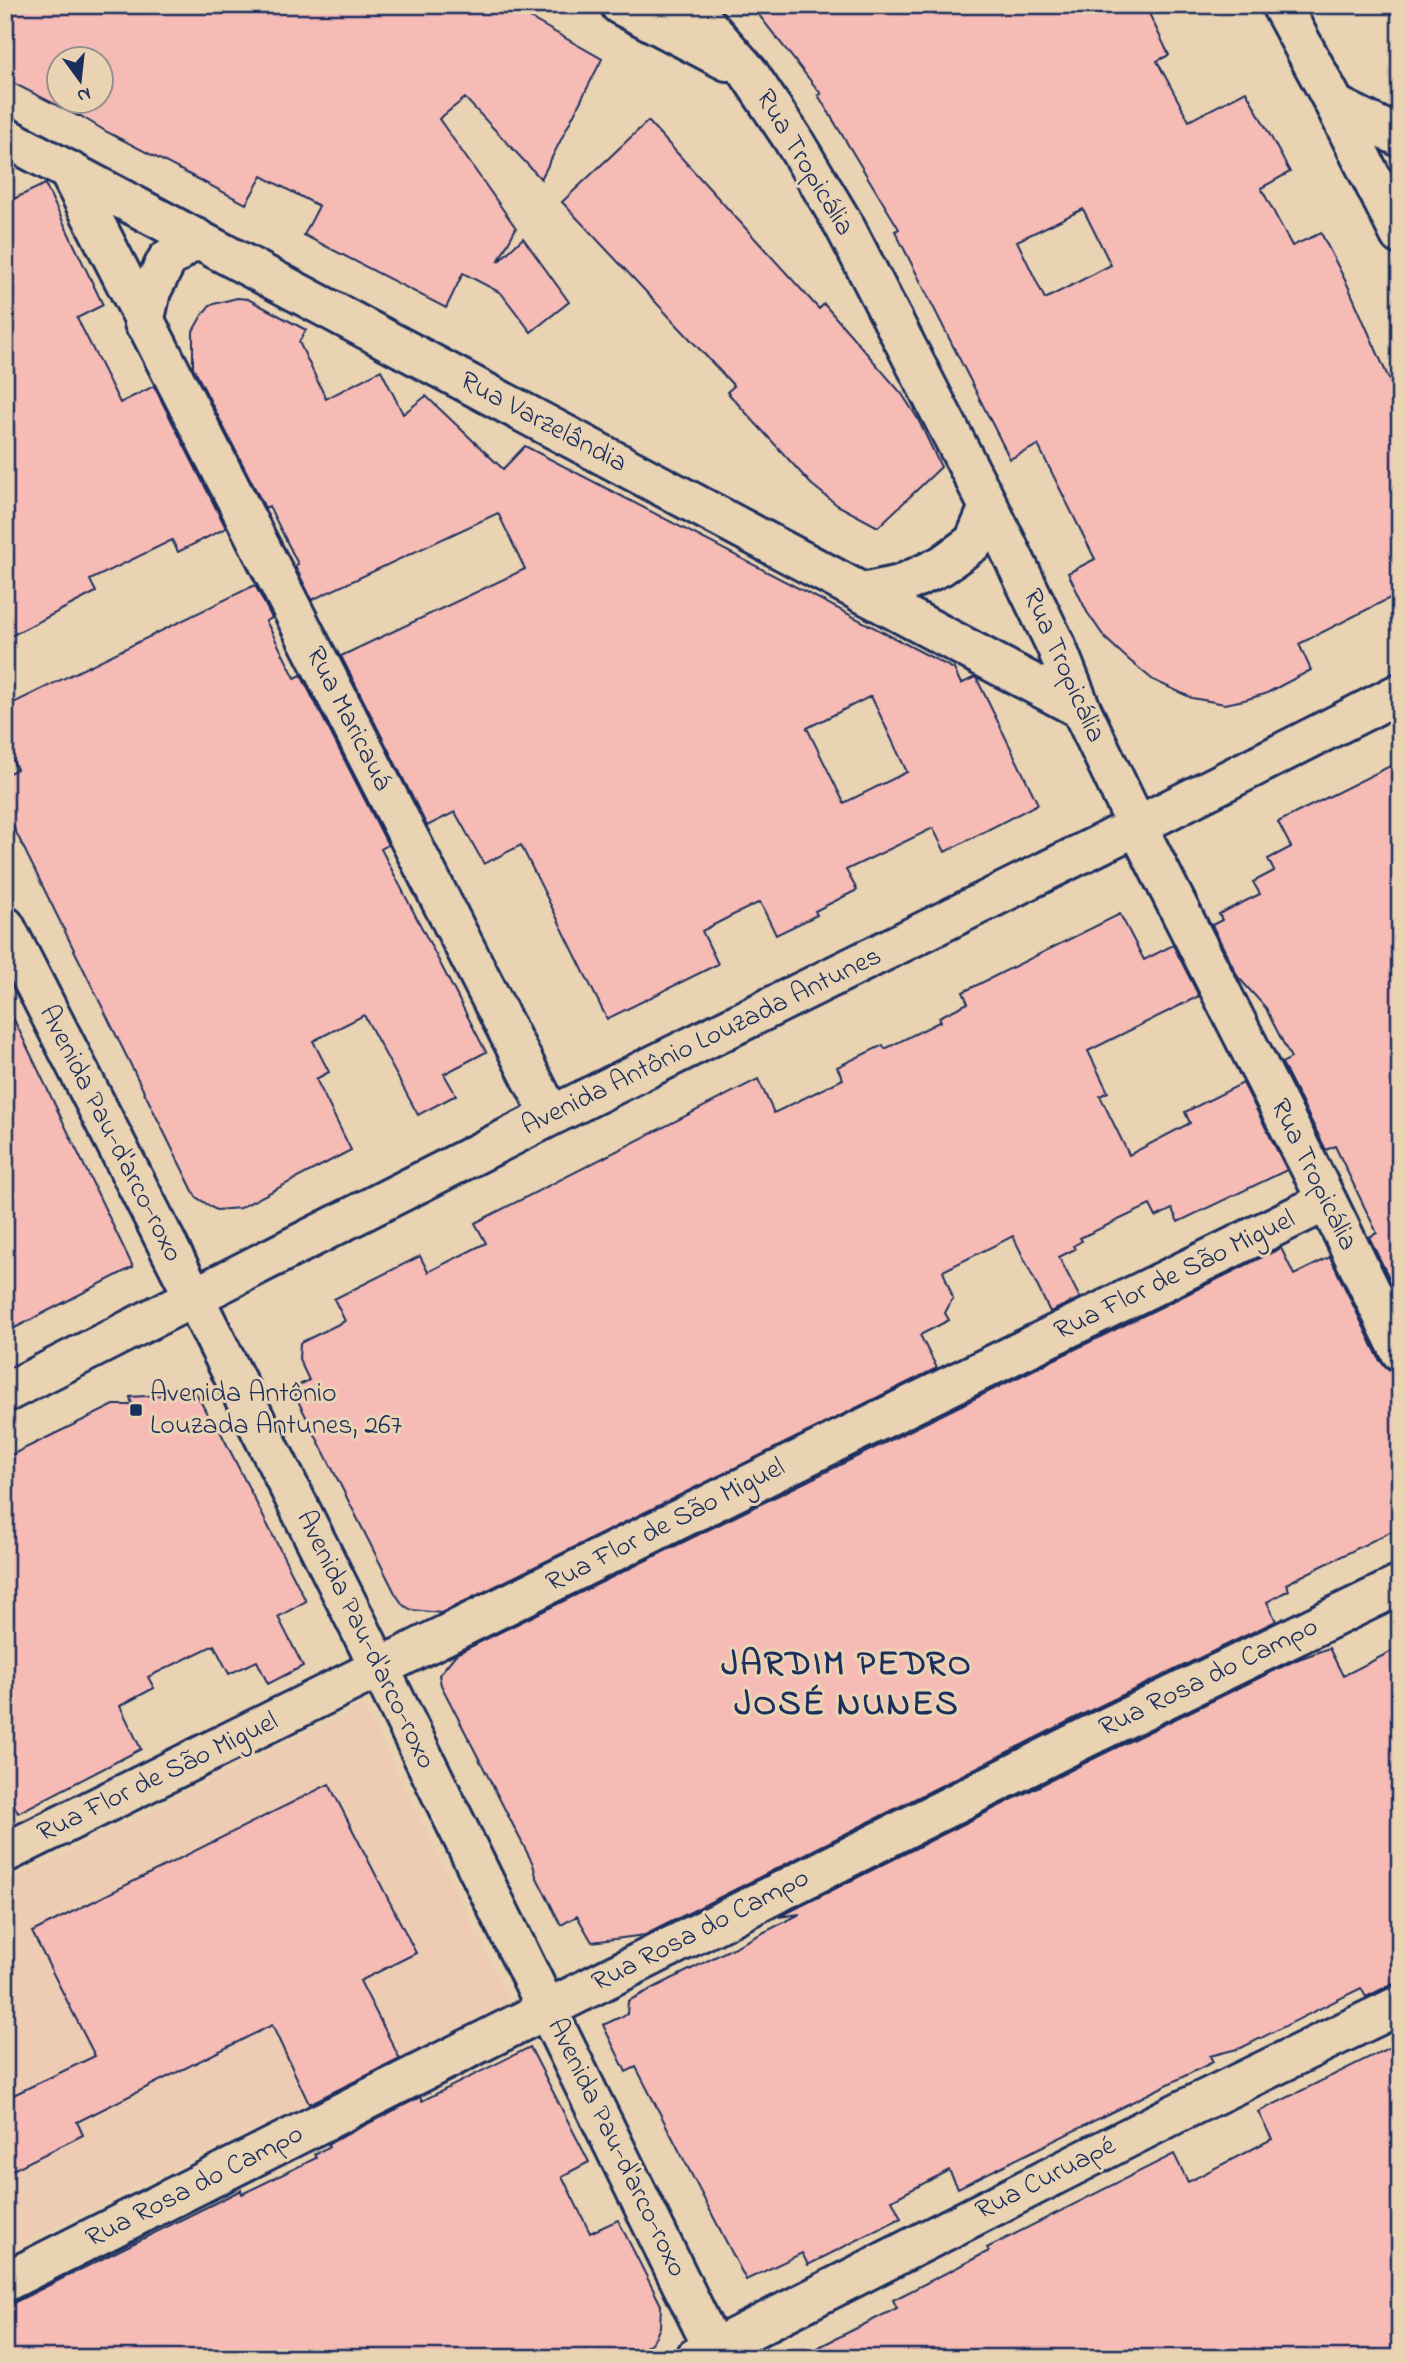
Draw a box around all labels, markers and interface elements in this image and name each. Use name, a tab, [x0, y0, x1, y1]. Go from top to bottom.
north arrow	[46, 46, 116, 116]
text: N	[74, 79, 93, 109]
street label: Rua Tropicália	[744, 82, 864, 244]
street label: Rua Varzelândia	[452, 362, 634, 484]
street label: Rua Tropicália	[1011, 582, 1115, 750]
street label: Rua Maricauá	[294, 640, 402, 798]
street label: Avenida Antônio Louzada Antunes	[515, 937, 889, 1147]
street label: Avenida Pau-d'arco-roxo	[27, 998, 193, 1270]
street label: Rua Tropicália	[1259, 1092, 1367, 1258]
street label: Rua Flor de São Miguel	[1048, 1200, 1302, 1352]
place label: Avenida Antônio Louzada Antunes, 267	[150, 1374, 403, 1447]
marker: Avenida Antônio Louzada Antunes, 267	[128, 1402, 144, 1418]
street label: Rua Flor de São Miguel	[539, 1448, 793, 1604]
street label: Avenida Pau-d'arco-roxo	[284, 1504, 446, 1776]
street label: Rua Rosa do Campo	[1092, 1607, 1326, 1749]
district label: JARDIM PEDRO JOSÉ NUNES	[721, 1640, 973, 1731]
street label: Rua Flor de São Miguel	[31, 1702, 285, 1854]
street label: Rua Rosa do Campo	[585, 1858, 817, 2004]
street label: Avenida Pau-d'arco-roxo	[535, 2012, 697, 2284]
street label: Rua Rosa do Campo	[79, 2114, 311, 2260]
street label: Rua Curuapé	[969, 2126, 1124, 2232]

